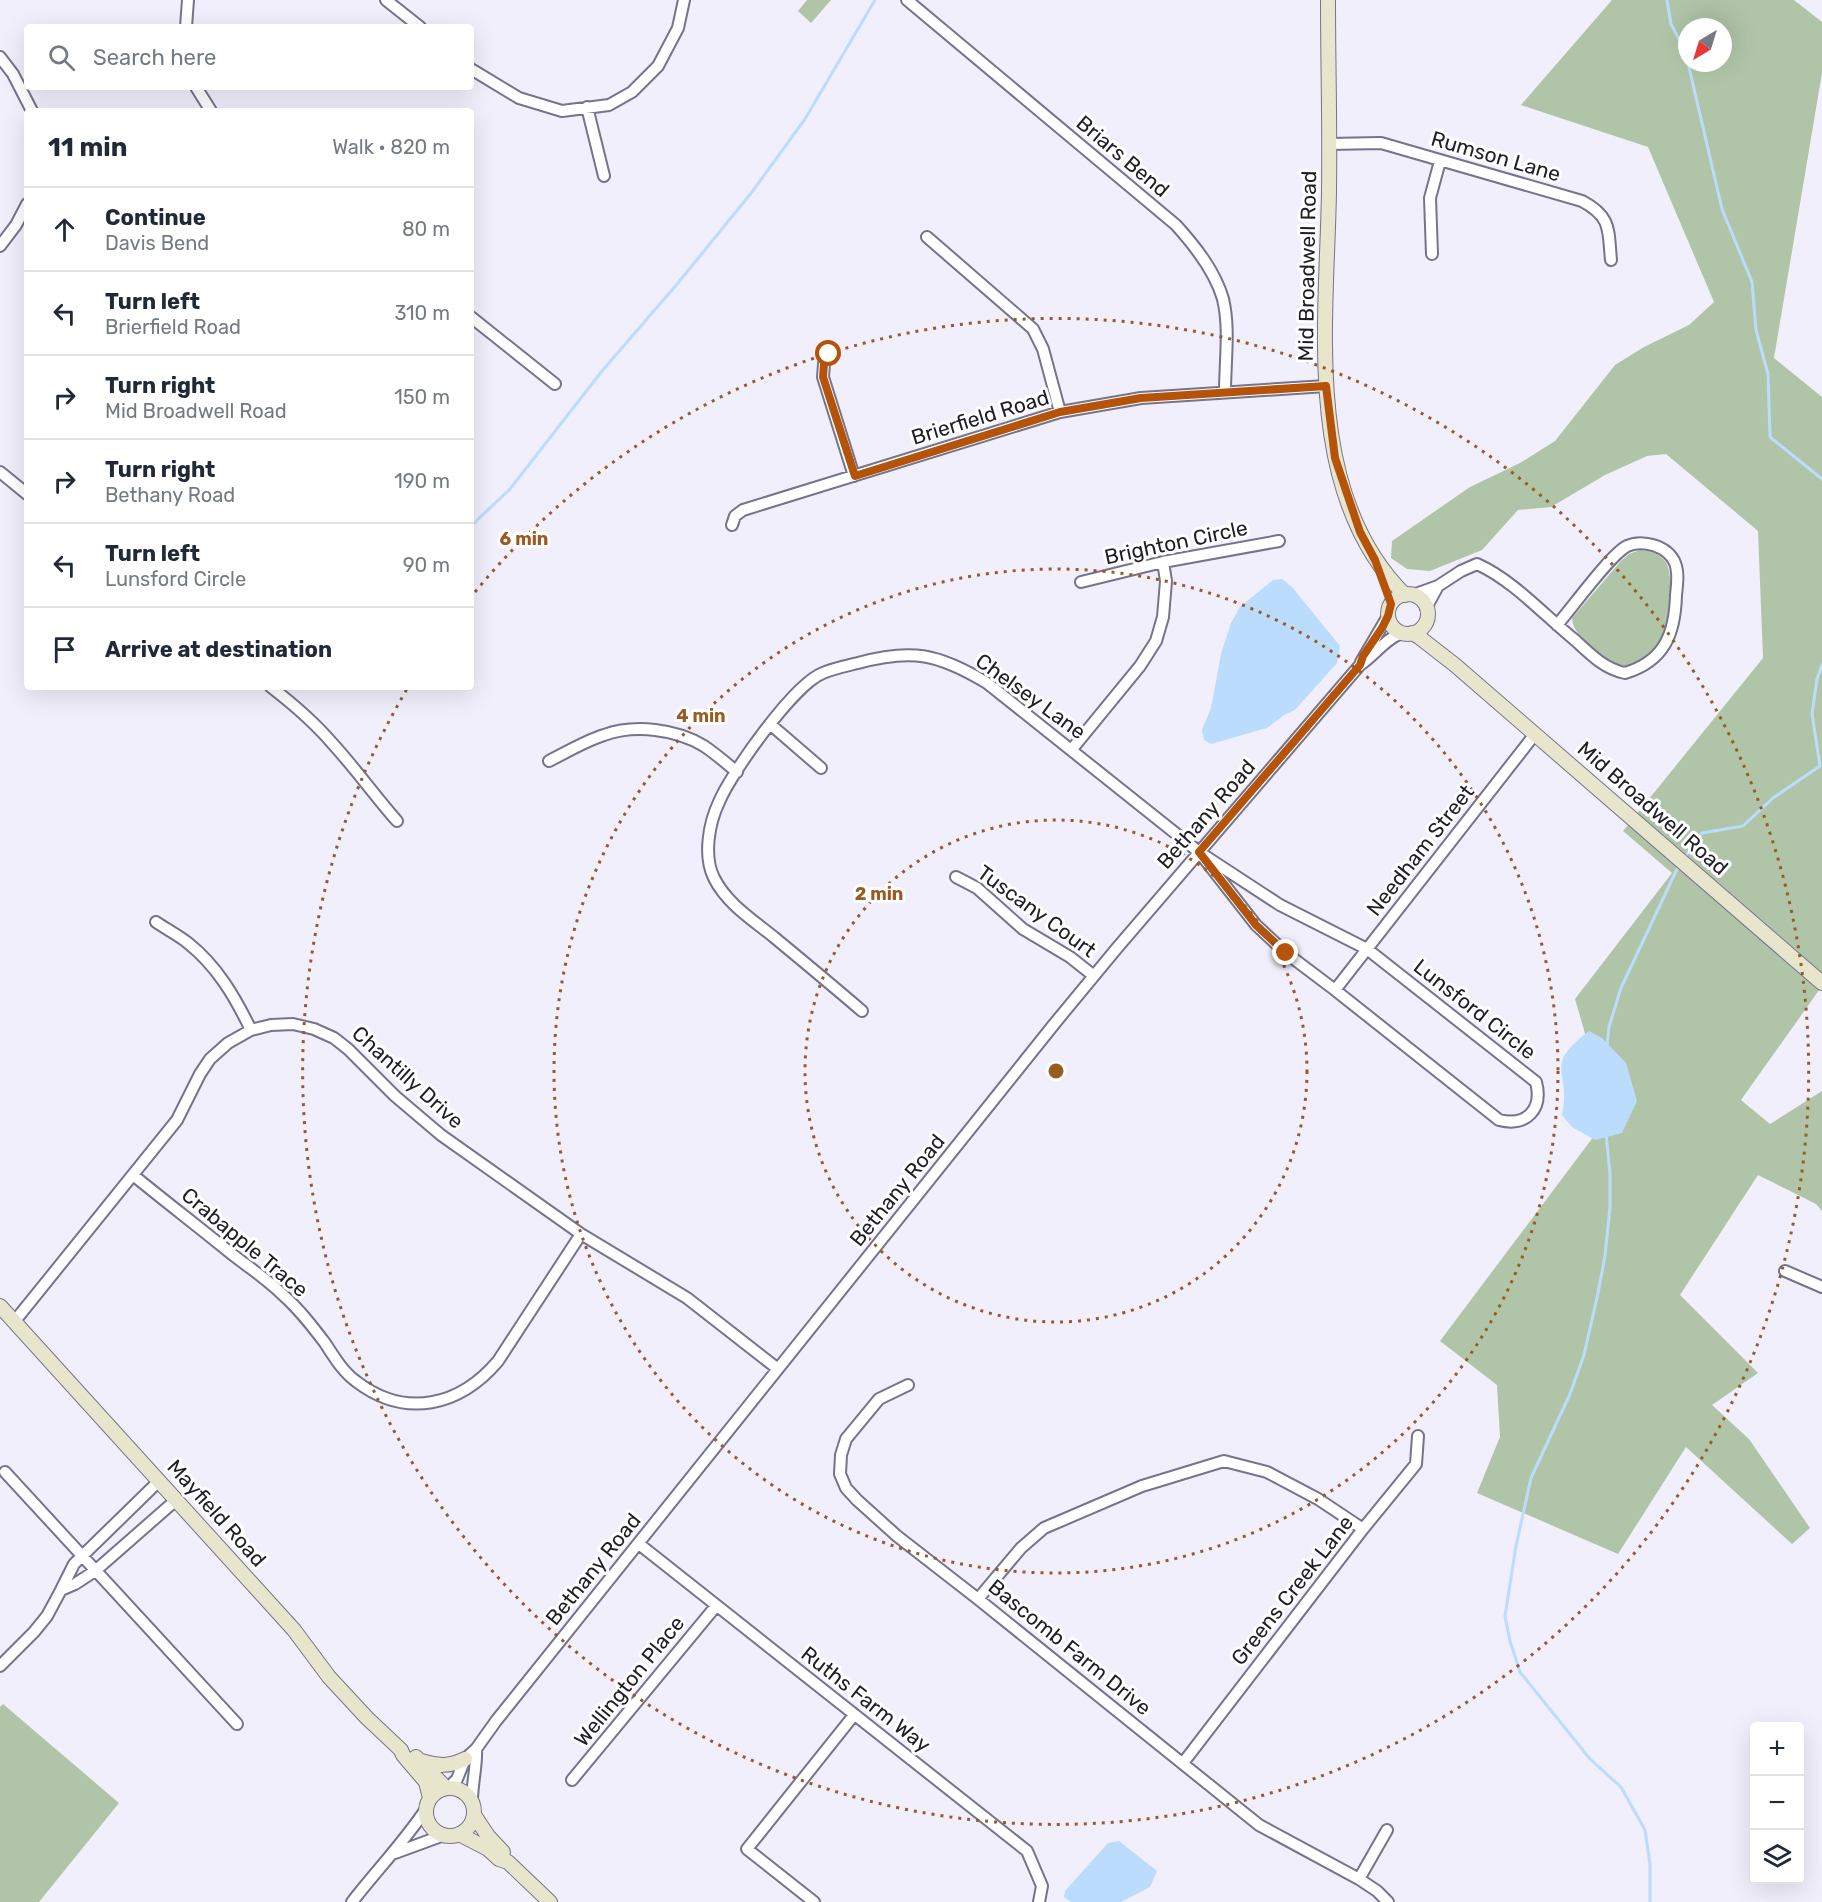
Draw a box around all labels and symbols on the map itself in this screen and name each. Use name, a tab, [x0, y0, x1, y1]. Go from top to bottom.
north arrow	[1678, 18, 1732, 72]
street label: Briars Bend	[1071, 110, 1175, 202]
street label: Rumson Lane	[1428, 126, 1564, 186]
street label: Mid Broadwell Road	[1293, 170, 1321, 362]
route start	[815, 340, 841, 366]
street label: Brierfield Road	[908, 384, 1052, 450]
street label: Brighton Circle	[1102, 515, 1250, 569]
text: 6 min	[500, 528, 548, 550]
street label: Chelsey Lane	[971, 648, 1091, 744]
text: 4 min	[676, 705, 726, 727]
street label: Mid Broadwell Road	[1573, 736, 1733, 880]
street label: Bethany Road	[1152, 754, 1260, 874]
street label: Needham Street	[1361, 779, 1479, 921]
street label: Tuscany Court	[973, 860, 1101, 962]
text: 2 min	[855, 883, 903, 905]
route end	[1272, 939, 1298, 965]
street label: Lunsford Circle	[1409, 954, 1541, 1064]
street label: Chantilly Drive	[347, 1020, 469, 1134]
centre of rings	[1046, 1061, 1066, 1081]
street label: Bethany Road	[844, 1129, 950, 1251]
street label: Crabapple Trace	[177, 1182, 313, 1302]
street label: Mayfield Road	[162, 1454, 272, 1572]
street label: Bethany Road	[540, 1508, 646, 1630]
street label: Greens Creek Lane	[1226, 1510, 1358, 1670]
street label: Bascomb Farm Drive	[984, 1574, 1156, 1720]
street label: Wellington Place	[569, 1611, 689, 1751]
street label: Ruths Farm Way	[796, 1641, 936, 1758]

